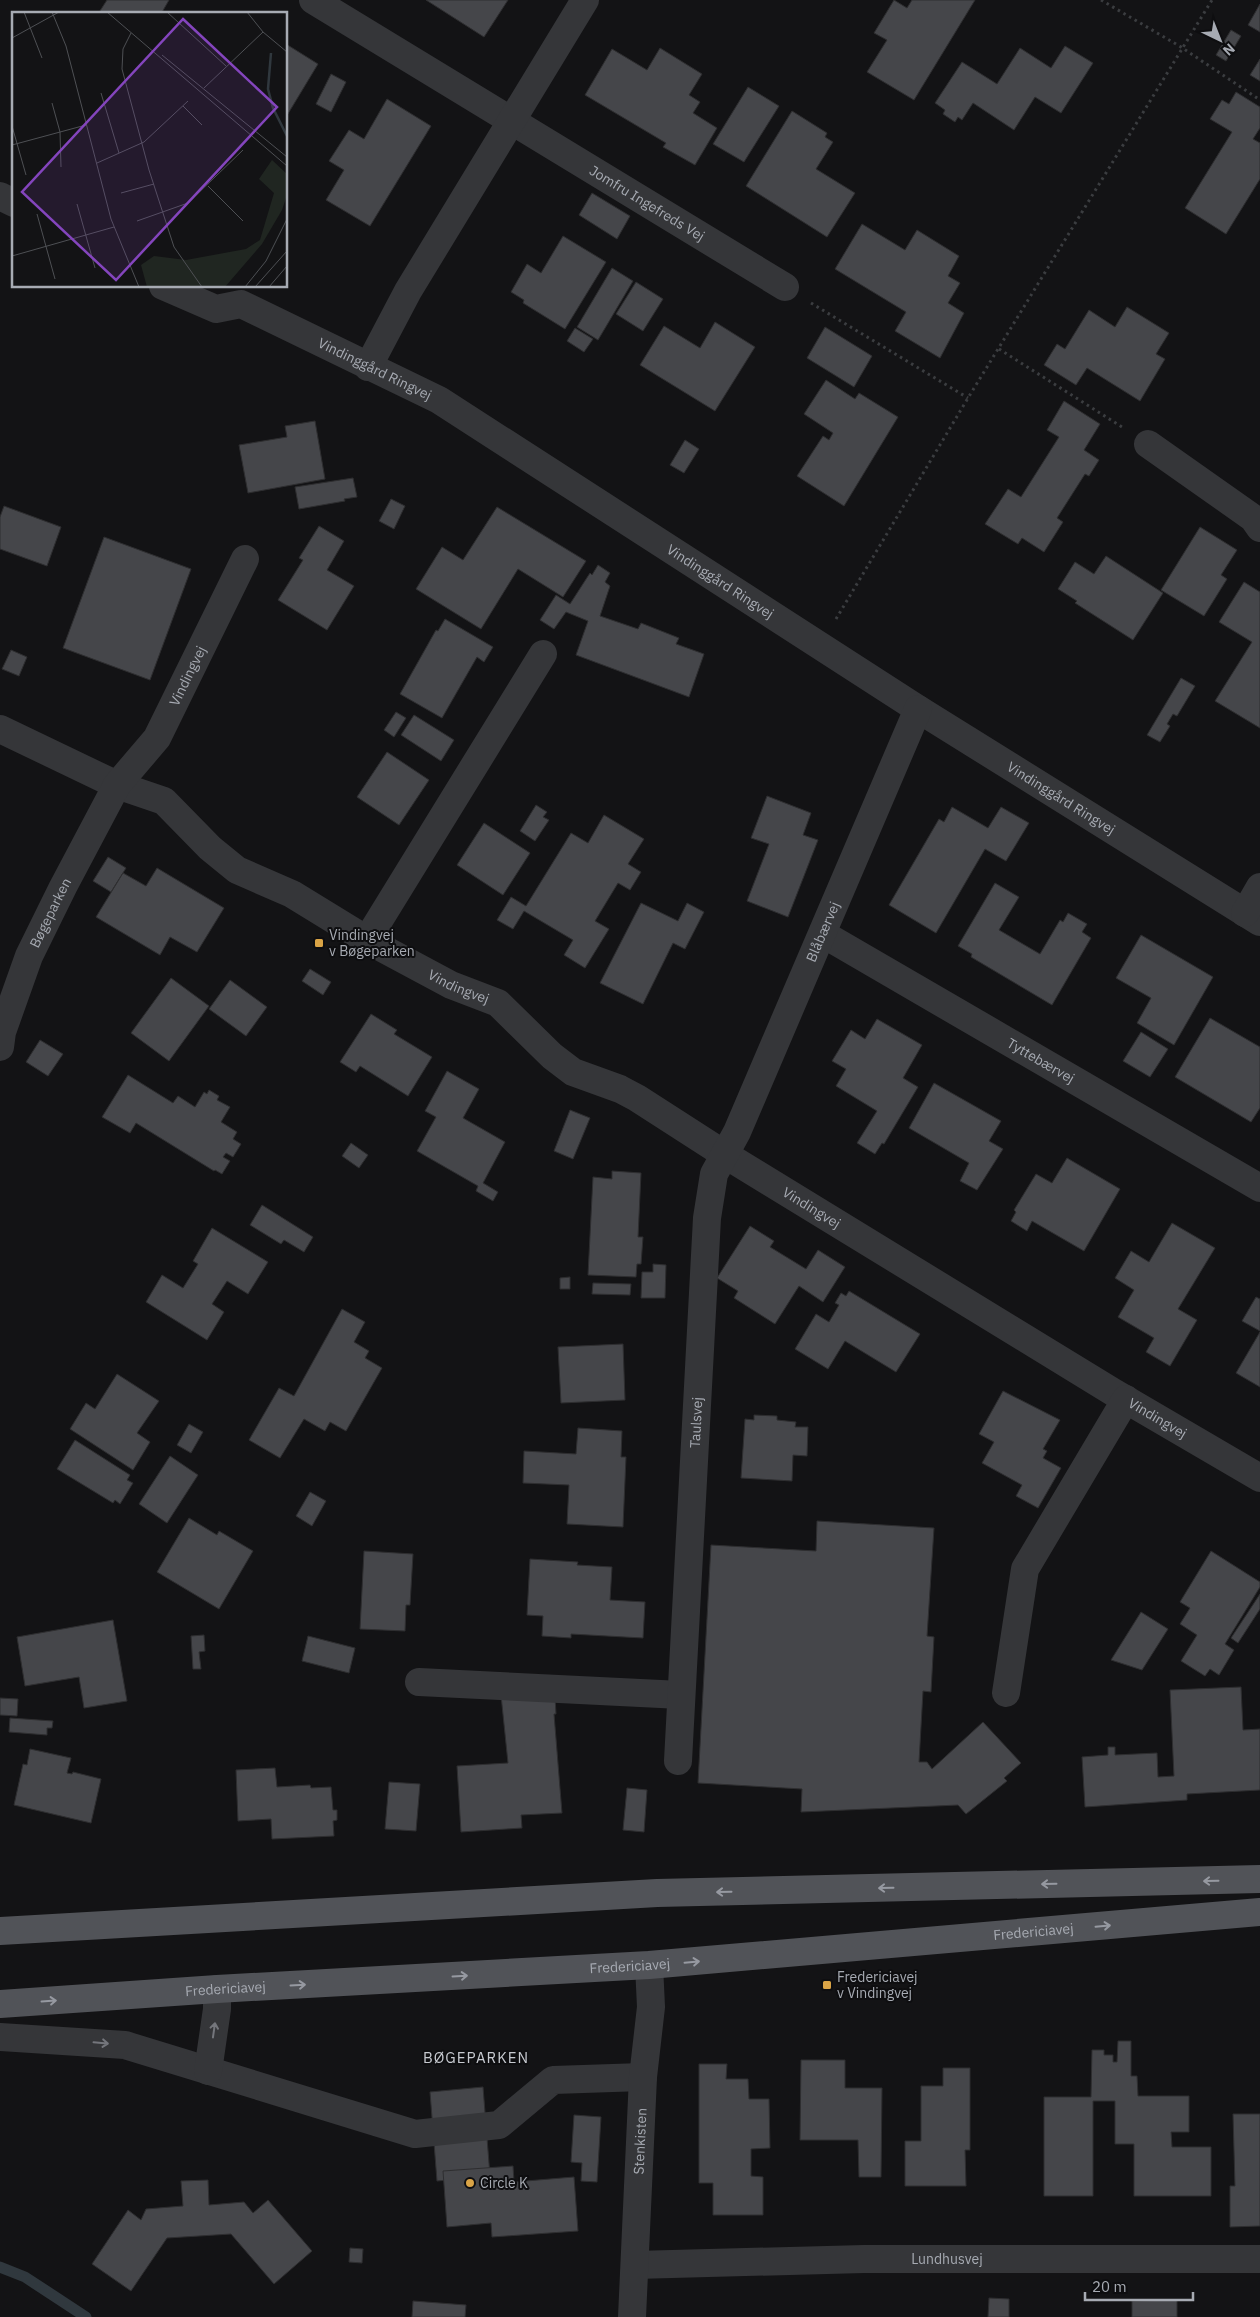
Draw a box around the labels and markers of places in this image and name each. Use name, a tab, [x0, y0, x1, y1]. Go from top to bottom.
place label: Vindingvej v Bøgeparken	[329, 926, 415, 960]
marker: Vindingvej v Bøgeparken	[313, 937, 325, 949]
place label: Fredericiavej v Vindingvej	[837, 1968, 918, 2002]
marker: Fredericiavej v Vindingvej	[821, 1979, 833, 1991]
place label: Circle K	[480, 2174, 528, 2192]
marker: Circle K	[464, 2177, 476, 2189]

